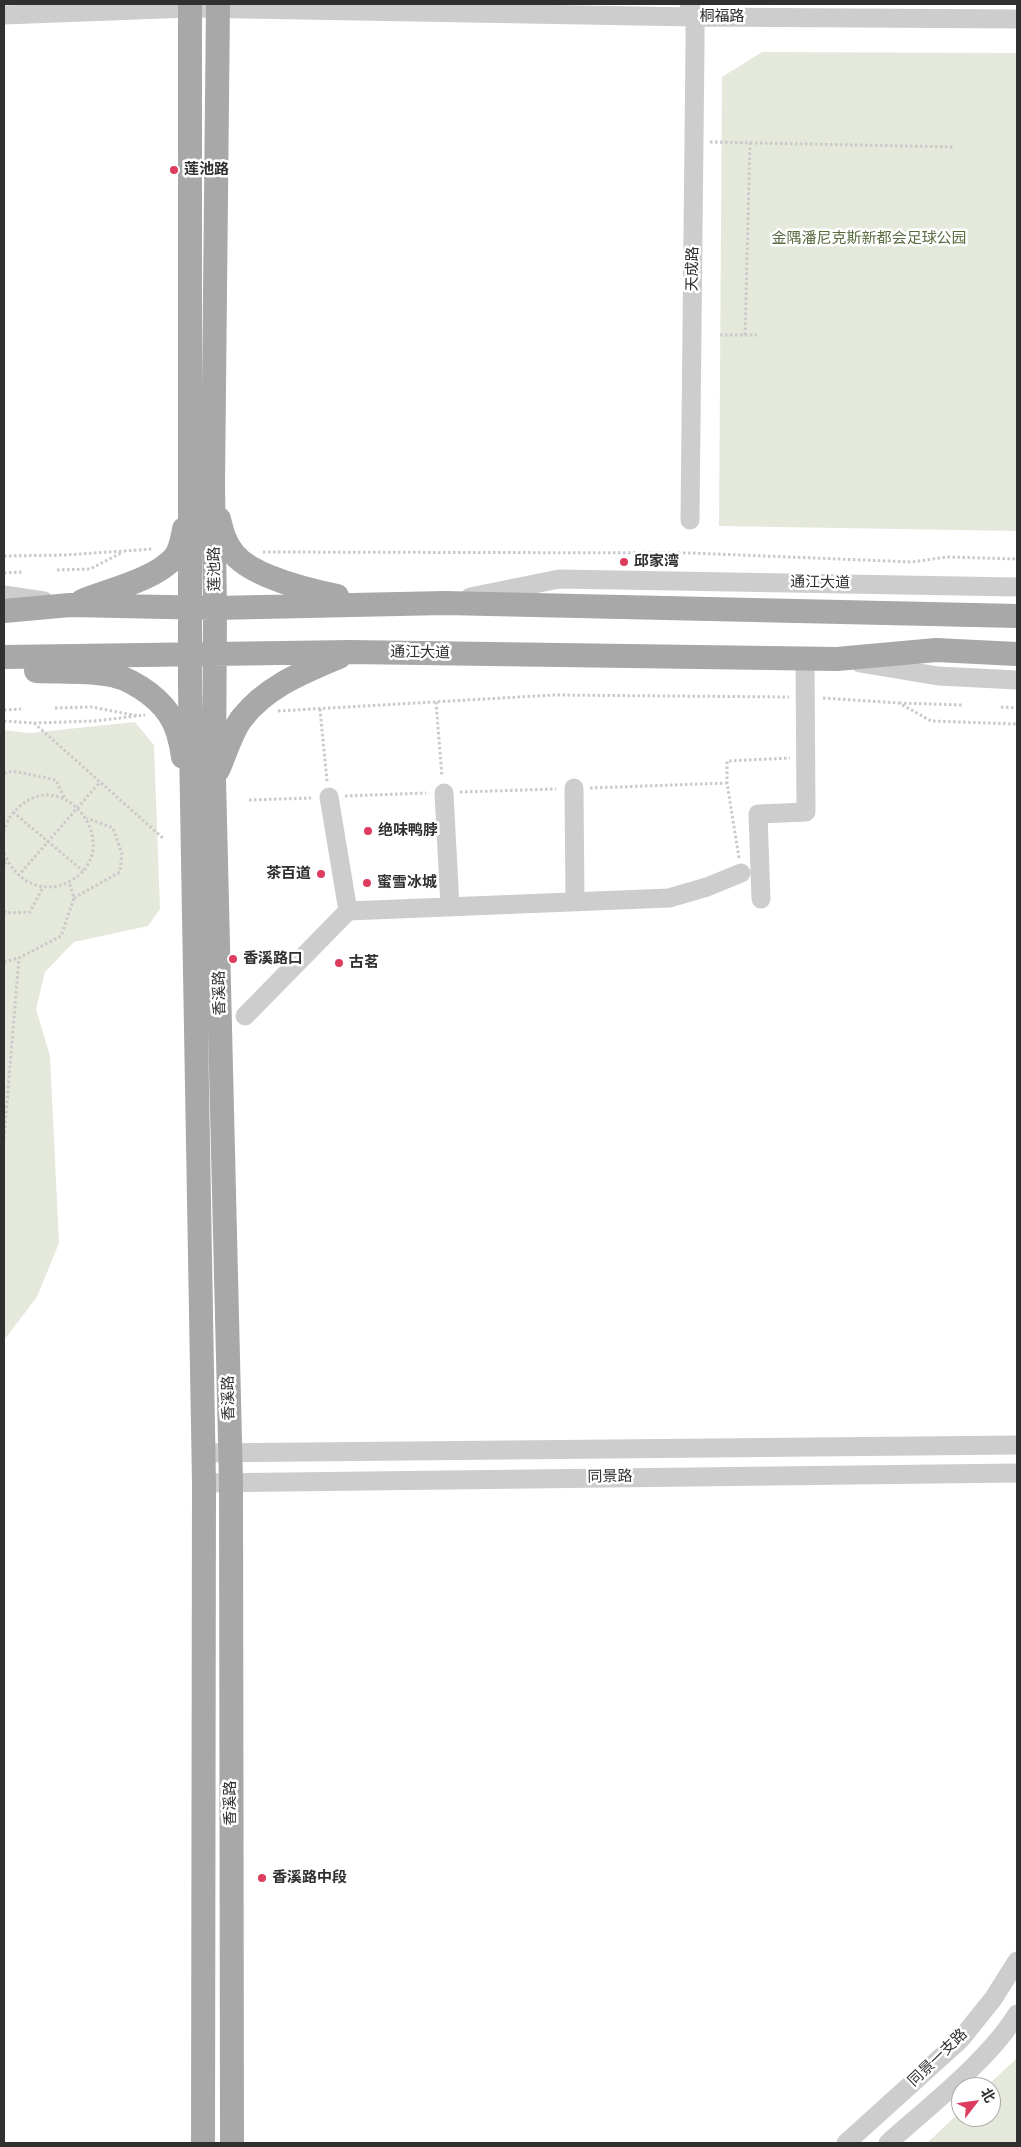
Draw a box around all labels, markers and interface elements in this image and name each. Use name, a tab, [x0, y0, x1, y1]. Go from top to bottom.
street label: 桐福路	[700, 8, 744, 26]
place label: 莲池路	[184, 161, 229, 179]
marker: 莲池路	[168, 164, 180, 176]
park label: 金隅潘尼克斯新都会足球公园	[772, 230, 966, 248]
street label: 天成路	[684, 246, 702, 292]
street label: 莲池路	[206, 546, 224, 592]
place label: 邱家湾	[634, 553, 679, 571]
marker: 邱家湾	[618, 556, 630, 568]
street label: 通江大道	[790, 573, 850, 593]
street label: 通江大道	[390, 643, 450, 663]
place label: 绝味鸭脖	[378, 822, 438, 840]
marker: 绝味鸭脖	[362, 825, 374, 837]
place label: 茶百道	[266, 865, 311, 883]
marker: 茶百道	[315, 868, 327, 880]
place label: 蜜雪冰城	[377, 874, 437, 892]
marker: 蜜雪冰城	[361, 877, 373, 889]
place label: 香溪路口	[243, 950, 303, 968]
marker: 香溪路口	[227, 953, 239, 965]
place label: 古茗	[349, 954, 379, 972]
marker: 古茗	[333, 957, 345, 969]
street label: 香溪路	[211, 970, 229, 1016]
street label: 香溪路	[220, 1375, 238, 1421]
street label: 同景路	[587, 1468, 633, 1486]
street label: 香溪路	[222, 1781, 240, 1825]
place label: 香溪路中段	[272, 1869, 347, 1887]
marker: 香溪路中段	[256, 1872, 268, 1884]
street label: 同景一支路	[905, 2025, 971, 2091]
north arrow	[951, 2077, 1001, 2127]
text: 北	[977, 2084, 999, 2106]

